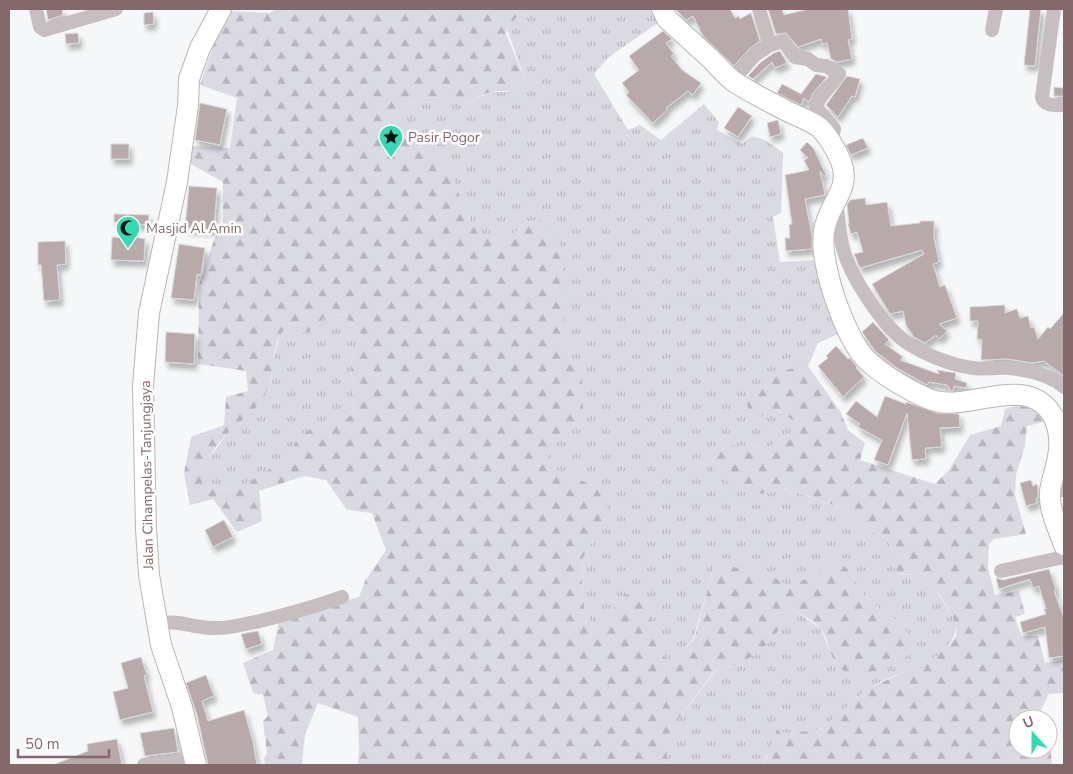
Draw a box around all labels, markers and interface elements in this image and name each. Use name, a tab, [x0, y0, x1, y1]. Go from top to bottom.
place icon: Pasir Pogor	[378, 124, 404, 158]
place label: Pasir Pogor	[408, 128, 480, 147]
mosque icon: Masjid Al Amin	[115, 215, 141, 249]
place label: Masjid Al Amin	[146, 219, 242, 238]
street label: Jalan Cihampelas-Tanjungjaya	[136, 380, 158, 571]
north arrow	[1008, 709, 1058, 759]
text: U	[1020, 712, 1037, 733]
scale bar	[18, 726, 109, 758]
text: 50 m	[25, 734, 60, 754]

